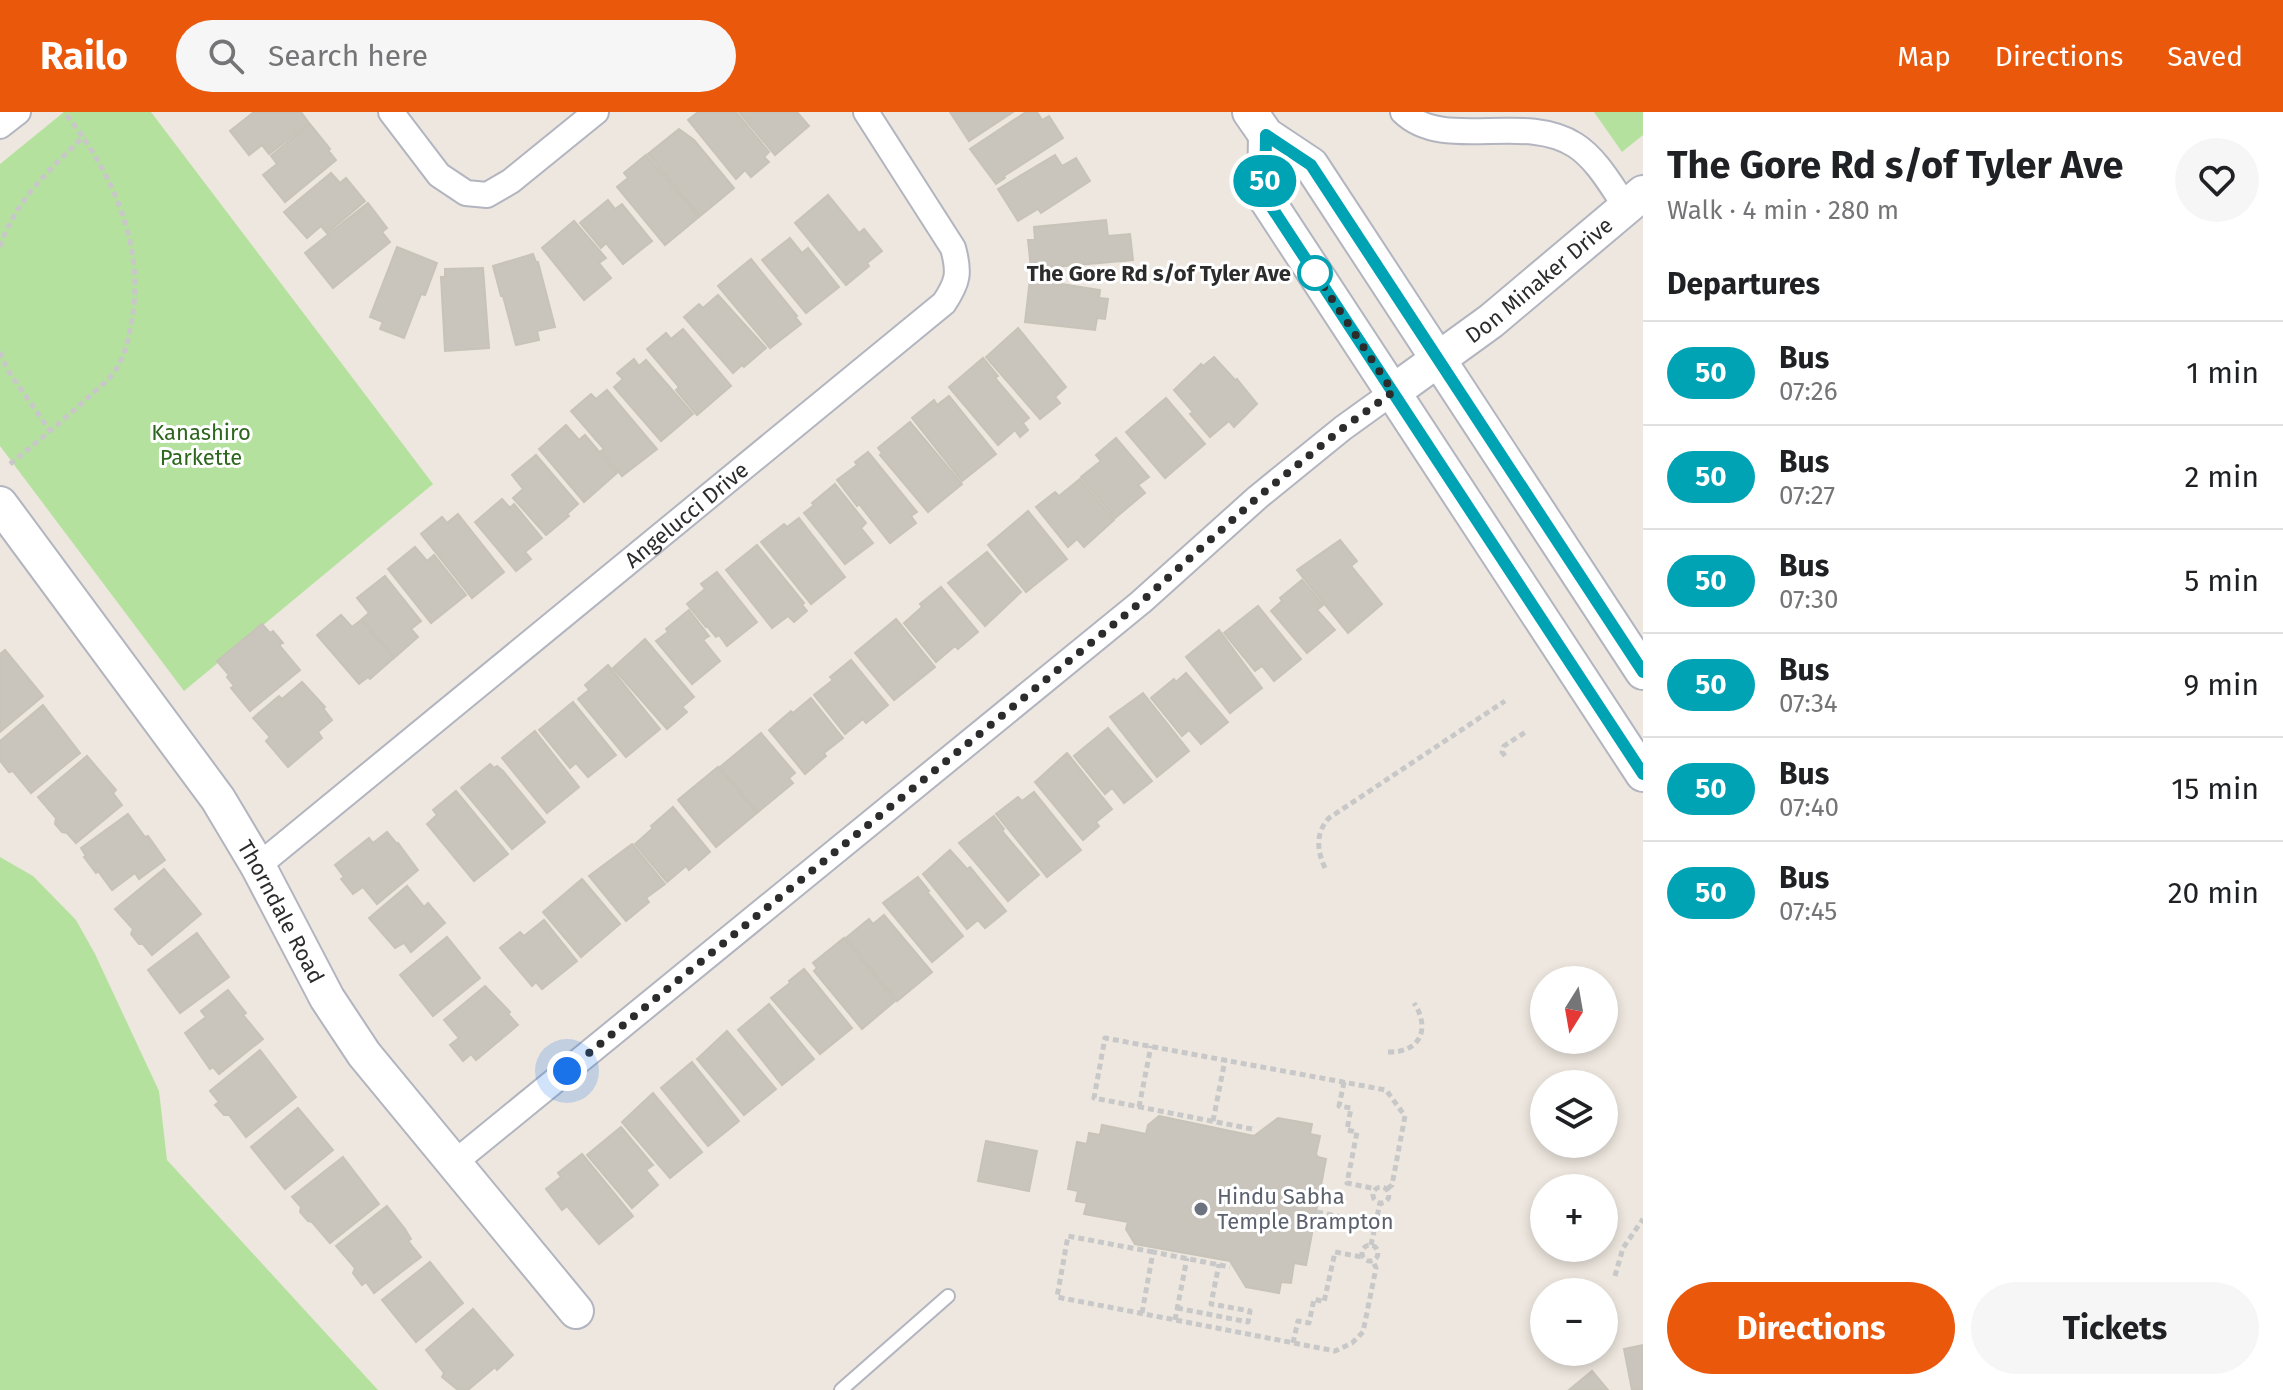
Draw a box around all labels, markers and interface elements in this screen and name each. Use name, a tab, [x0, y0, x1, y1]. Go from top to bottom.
search box	[176, 20, 736, 92]
text: Railo	[40, 33, 128, 79]
icon: search	[204, 34, 248, 78]
text: Search here	[268, 38, 428, 74]
text: Map	[1897, 40, 1951, 73]
text: Directions	[1995, 40, 2123, 73]
text: Saved	[2167, 40, 2243, 73]
button: heart	[2175, 138, 2259, 222]
text: The Gore Rd s/of Tyler Ave	[1667, 142, 2123, 188]
line badge: 50	[1229, 155, 1301, 207]
text: 50	[1249, 164, 1281, 197]
text: Walk · 4 min · 280 m	[1667, 195, 1899, 226]
street label: Don Minaker Drive	[1460, 211, 1618, 349]
marker: The Gore Rd s/of Tyler Ave	[1298, 256, 1332, 290]
place label: The Gore Rd s/of Tyler Ave	[1027, 260, 1291, 287]
text: Departures	[1667, 266, 1820, 302]
text: Bus	[1779, 340, 1829, 376]
text: 1 min	[2186, 355, 2259, 391]
text: 50	[1695, 356, 1727, 389]
text: 07:26	[1779, 376, 1838, 407]
park label: Kanashiro Parkette	[151, 419, 251, 471]
text: Bus	[1779, 444, 1829, 480]
street label: Angelucci Drive	[619, 456, 754, 573]
text: 2 min	[2184, 459, 2259, 495]
text: 50	[1695, 460, 1727, 493]
text: 07:27	[1779, 480, 1835, 511]
text: Bus	[1779, 548, 1829, 584]
text: 5 min	[2184, 563, 2259, 599]
text: 50	[1695, 564, 1727, 597]
text: 07:30	[1779, 584, 1839, 615]
text: Bus	[1779, 652, 1829, 688]
text: 9 min	[2184, 667, 2259, 703]
text: 50	[1695, 668, 1727, 701]
text: 07:34	[1779, 688, 1838, 719]
text: Bus	[1779, 756, 1829, 792]
text: 15 min	[2171, 771, 2259, 807]
text: 50	[1695, 772, 1727, 805]
text: 07:40	[1779, 792, 1839, 823]
street label: Thorndale Road	[232, 835, 330, 988]
text: Bus	[1779, 860, 1829, 896]
text: 20 min	[2168, 875, 2259, 911]
text: 50	[1695, 876, 1727, 909]
text: 07:45	[1779, 896, 1837, 927]
north arrow	[1530, 966, 1618, 1054]
map controls	[1530, 966, 1618, 1366]
your location	[547, 1051, 587, 1091]
button: layers	[1530, 1070, 1618, 1158]
button: +	[1530, 1174, 1618, 1262]
place label: Hindu Sabha Temple Brampton	[1217, 1183, 1394, 1235]
marker: Hindu Sabha Temple Brampton	[1192, 1200, 1210, 1218]
button: −	[1530, 1278, 1618, 1366]
button: Directions	[1667, 1282, 1955, 1374]
button: Tickets	[1971, 1282, 2259, 1374]

